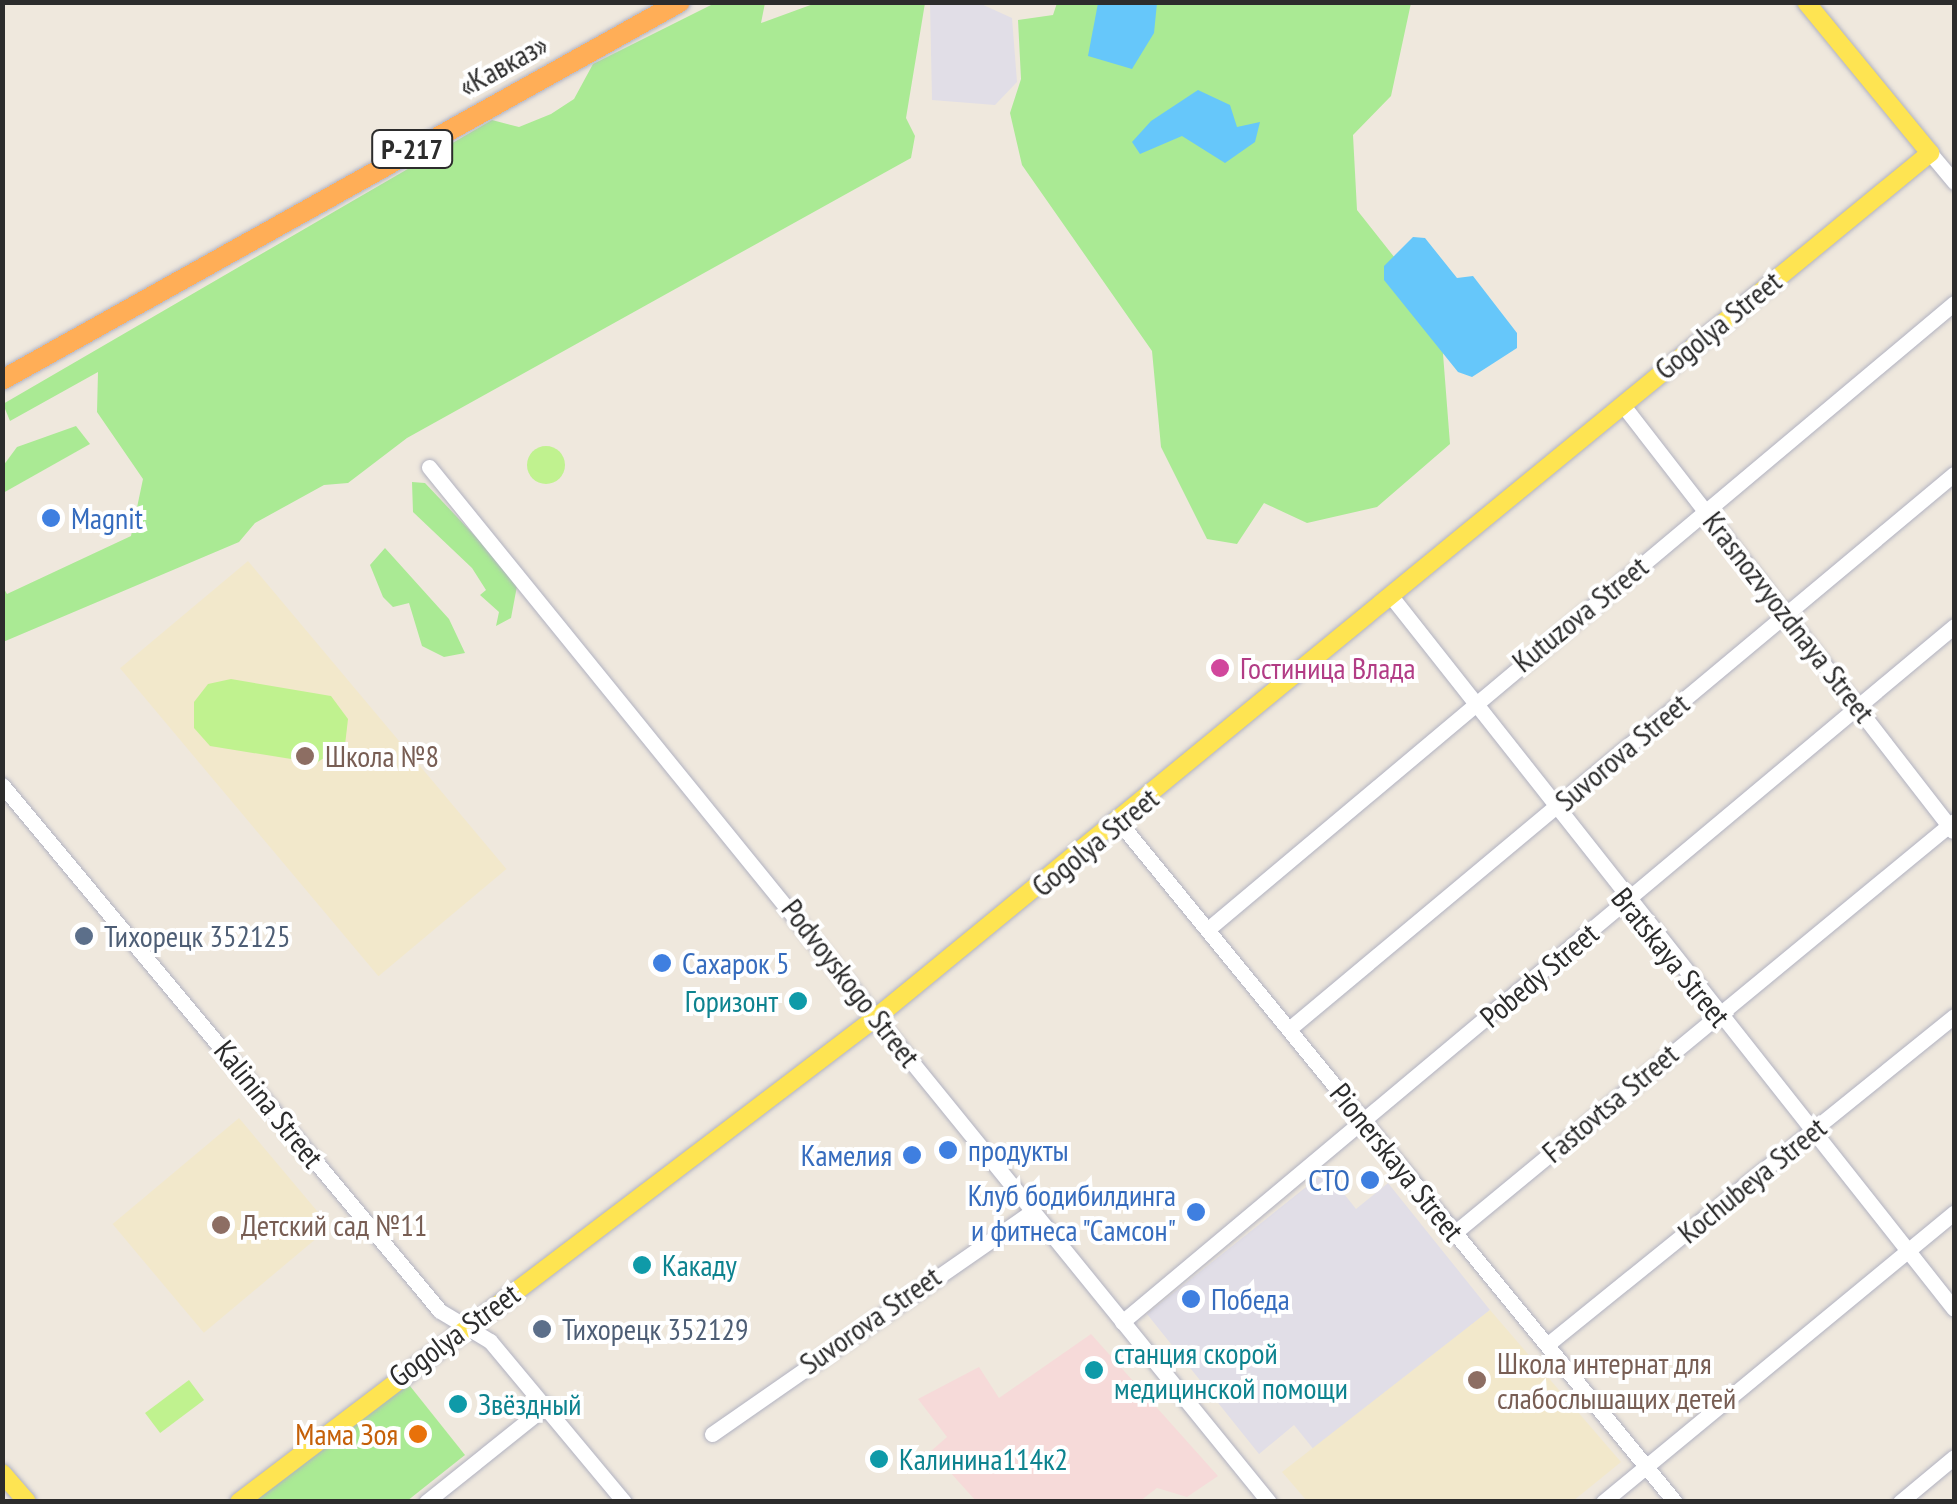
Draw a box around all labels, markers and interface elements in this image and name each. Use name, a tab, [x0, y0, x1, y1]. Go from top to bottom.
street label: «Кавказ»	[452, 26, 554, 104]
road number: Р-217	[370, 126, 454, 172]
street label: Gogolya Street	[1647, 263, 1789, 387]
place label: Magnit	[71, 500, 143, 536]
street label: Krasnozvyozdnaya Street	[1696, 504, 1882, 730]
marker: Magnit	[40, 507, 62, 529]
street label: Kutuzova Street	[1505, 549, 1655, 679]
place label: Гостиница Влада	[1240, 650, 1415, 686]
marker: Гостиница Влада	[1209, 657, 1231, 679]
street label: Suvorova Street	[1548, 686, 1696, 818]
place label: Школа №8	[325, 738, 439, 774]
marker: Школа №8	[294, 745, 316, 767]
street label: Gogolya Street	[1024, 780, 1166, 904]
street label: Bratskaya Street	[1604, 880, 1738, 1034]
street label: Podvoyskogo Street	[774, 892, 928, 1074]
street label: Pobedy Street	[1472, 915, 1606, 1035]
place label: Тихорецк 352125	[104, 918, 290, 954]
marker: Тихорецк 352125	[73, 925, 95, 947]
place label: Сахарок 5	[682, 945, 790, 981]
marker: Сахарок 5	[651, 952, 673, 974]
place label: Горизонт	[685, 983, 778, 1019]
marker: Горизонт	[787, 990, 809, 1012]
street label: Kalinina Street	[207, 1033, 331, 1175]
street label: Fastovtsa Street	[1535, 1036, 1685, 1170]
street label: Pionerskaya Street	[1323, 1076, 1471, 1248]
street label: Kochubeya Street	[1671, 1109, 1833, 1251]
place label: продукты	[968, 1132, 1069, 1168]
place label: Камелия	[801, 1137, 892, 1173]
marker: продукты	[937, 1139, 959, 1161]
marker: Камелия	[901, 1144, 923, 1166]
place label: СТО	[1308, 1162, 1350, 1198]
marker: СТО	[1359, 1169, 1381, 1191]
place label: Клуб бодибилдинга и фитнеса "Самсон"	[968, 1177, 1176, 1248]
marker: Клуб бодибилдинга и фитнеса "Самсон"	[1185, 1201, 1207, 1223]
place label: Детский сад №11	[241, 1207, 427, 1243]
marker: Детский сад №11	[210, 1214, 232, 1236]
place label: Какаду	[662, 1247, 737, 1283]
marker: Какаду	[631, 1254, 653, 1276]
street label: Suvorova Street	[793, 1258, 947, 1382]
street label: Gogolya Street	[382, 1276, 526, 1394]
place label: Победа	[1211, 1281, 1290, 1317]
marker: Победа	[1180, 1288, 1202, 1310]
place label: Тихорецк 352129	[562, 1311, 748, 1347]
marker: Тихорецк 352129	[531, 1318, 553, 1340]
place label: станция скорой медицинской помощи	[1114, 1335, 1348, 1406]
place label: Школа интернат для слабослышащих детей	[1497, 1345, 1737, 1416]
marker: станция скорой медицинской помощи	[1083, 1359, 1105, 1381]
marker: Школа интернат для слабослышащих детей	[1466, 1369, 1488, 1391]
place label: Звёздный	[478, 1386, 582, 1422]
marker: Звёздный	[447, 1393, 469, 1415]
place label: Мама Зоя	[295, 1416, 398, 1452]
marker: Мама Зоя	[407, 1423, 429, 1445]
place label: Калинина114к2	[899, 1441, 1068, 1477]
marker: Калинина114к2	[868, 1448, 890, 1470]

